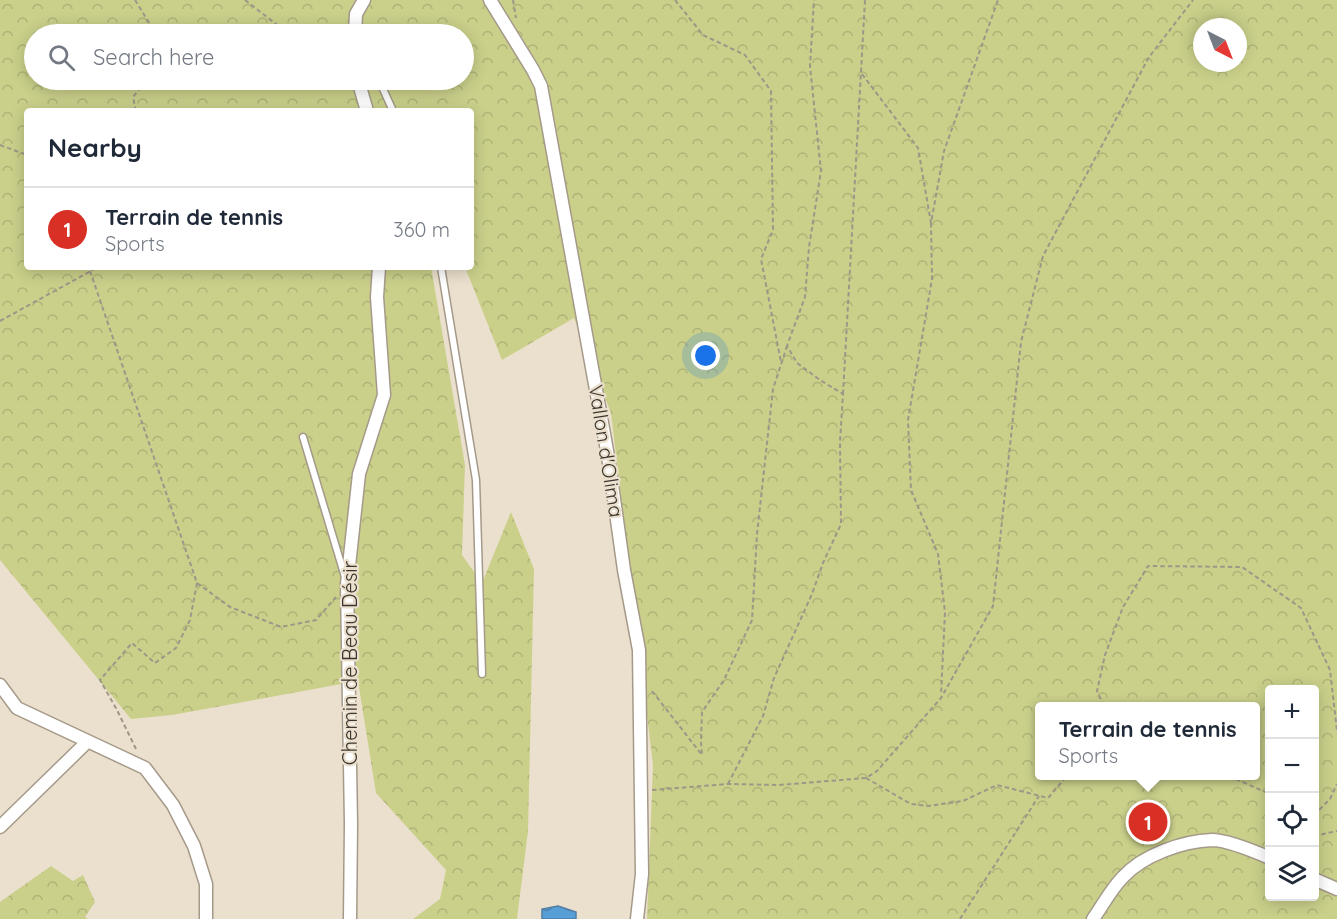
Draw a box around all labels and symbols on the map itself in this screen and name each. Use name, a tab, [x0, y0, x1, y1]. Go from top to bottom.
north arrow	[1193, 18, 1247, 72]
your location	[691, 341, 720, 370]
street label: Vallon d'Olima	[584, 383, 629, 519]
street label: Chemin de Beau Désir	[337, 560, 362, 765]
pin: 1	[1128, 800, 1168, 844]

